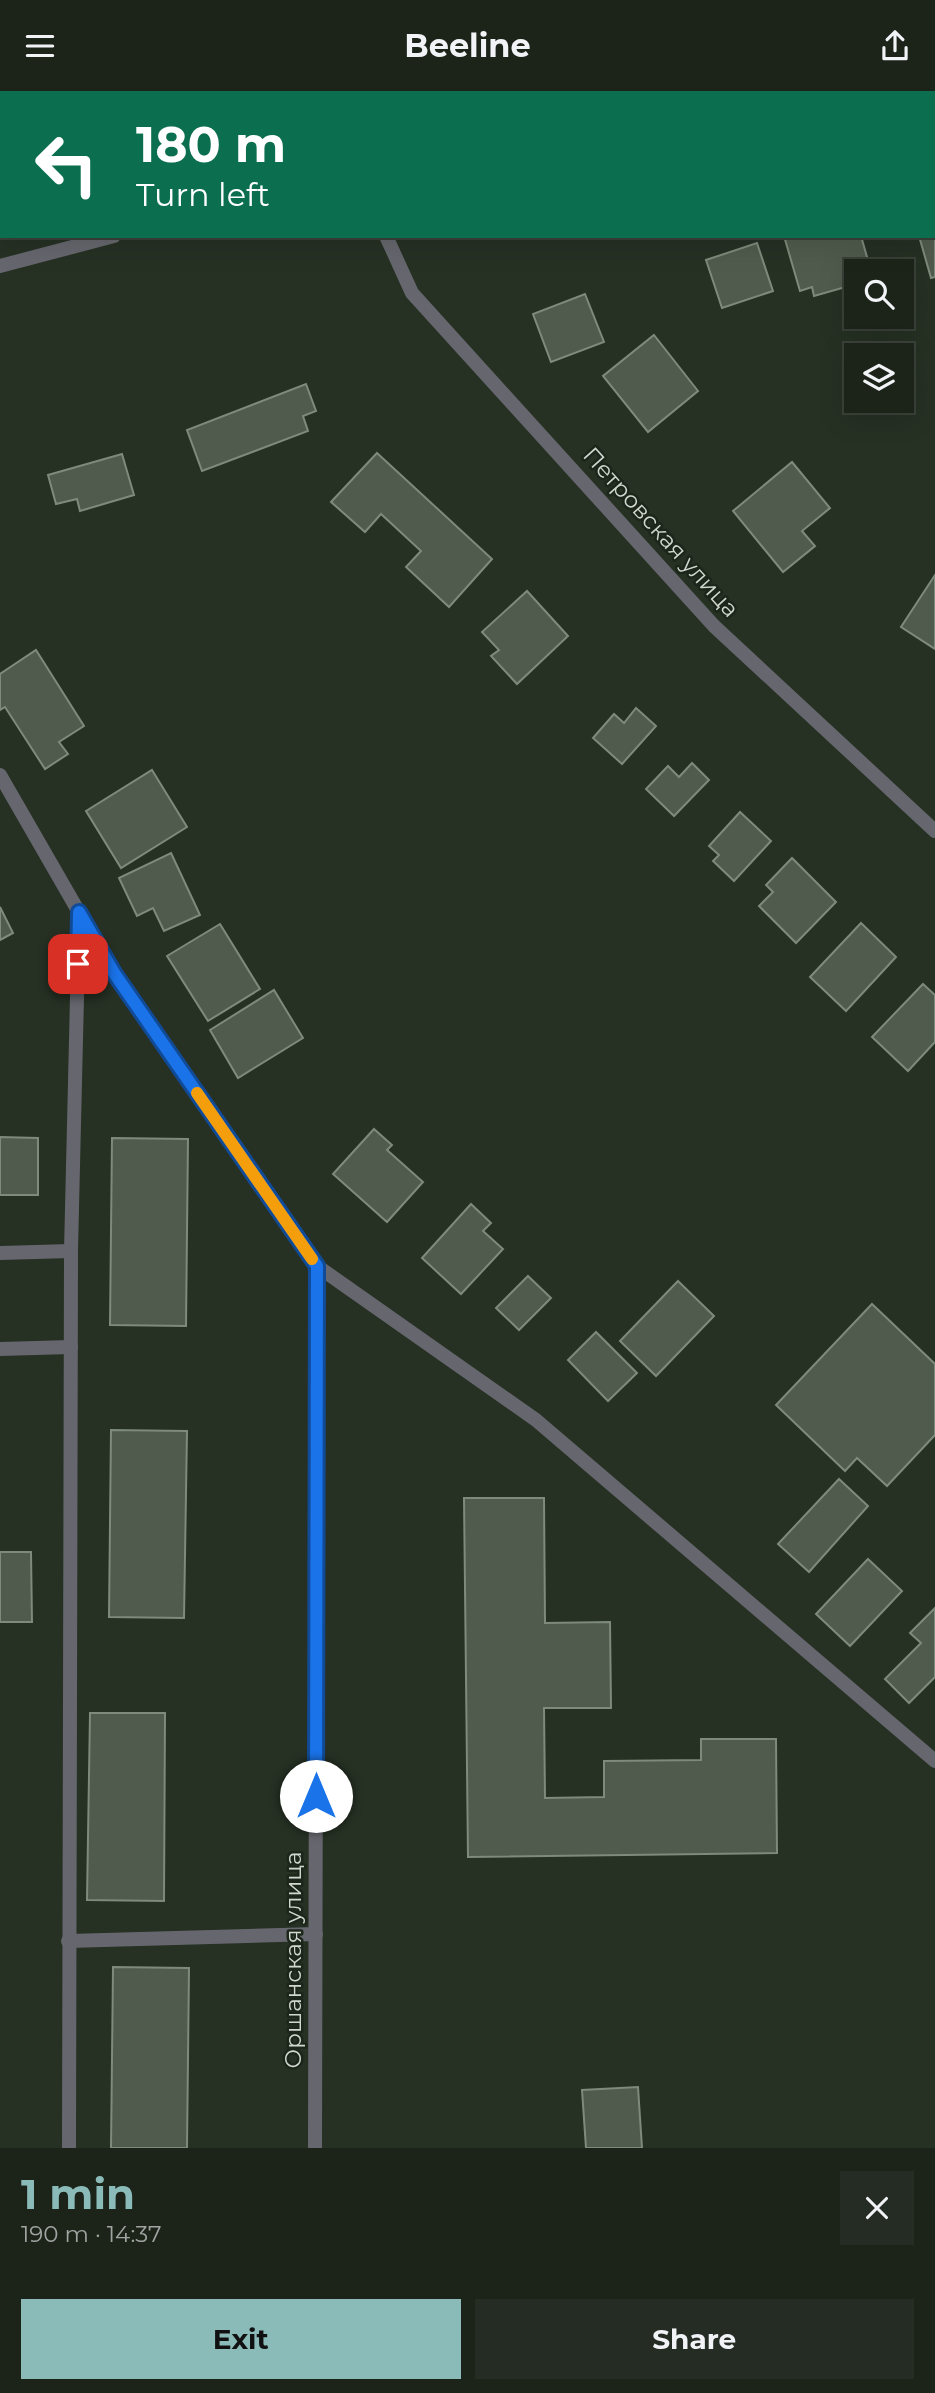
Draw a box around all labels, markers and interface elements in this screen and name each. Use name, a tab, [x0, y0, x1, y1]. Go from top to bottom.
text: Beeline	[404, 26, 531, 65]
icon: menu	[21, 27, 59, 65]
icon: share	[876, 27, 914, 65]
text: 180 m	[136, 115, 286, 174]
icon: left	[21, 119, 112, 210]
text: Turn left	[136, 175, 270, 214]
map controls	[844, 259, 914, 413]
button: search	[844, 259, 914, 329]
button: layers	[844, 343, 914, 413]
street label: Петровская улица	[577, 441, 745, 623]
pin	[48, 934, 108, 994]
icon: arrive	[59, 945, 97, 983]
position arrow	[279, 1759, 353, 1833]
street label: Оршанская улица	[279, 1852, 307, 2068]
text: 1 min	[21, 2168, 135, 2220]
button: close	[840, 2171, 914, 2245]
text: 190 m · 14:37	[21, 2220, 162, 2248]
button: Exit	[21, 2299, 461, 2379]
button: Share	[475, 2299, 914, 2379]

